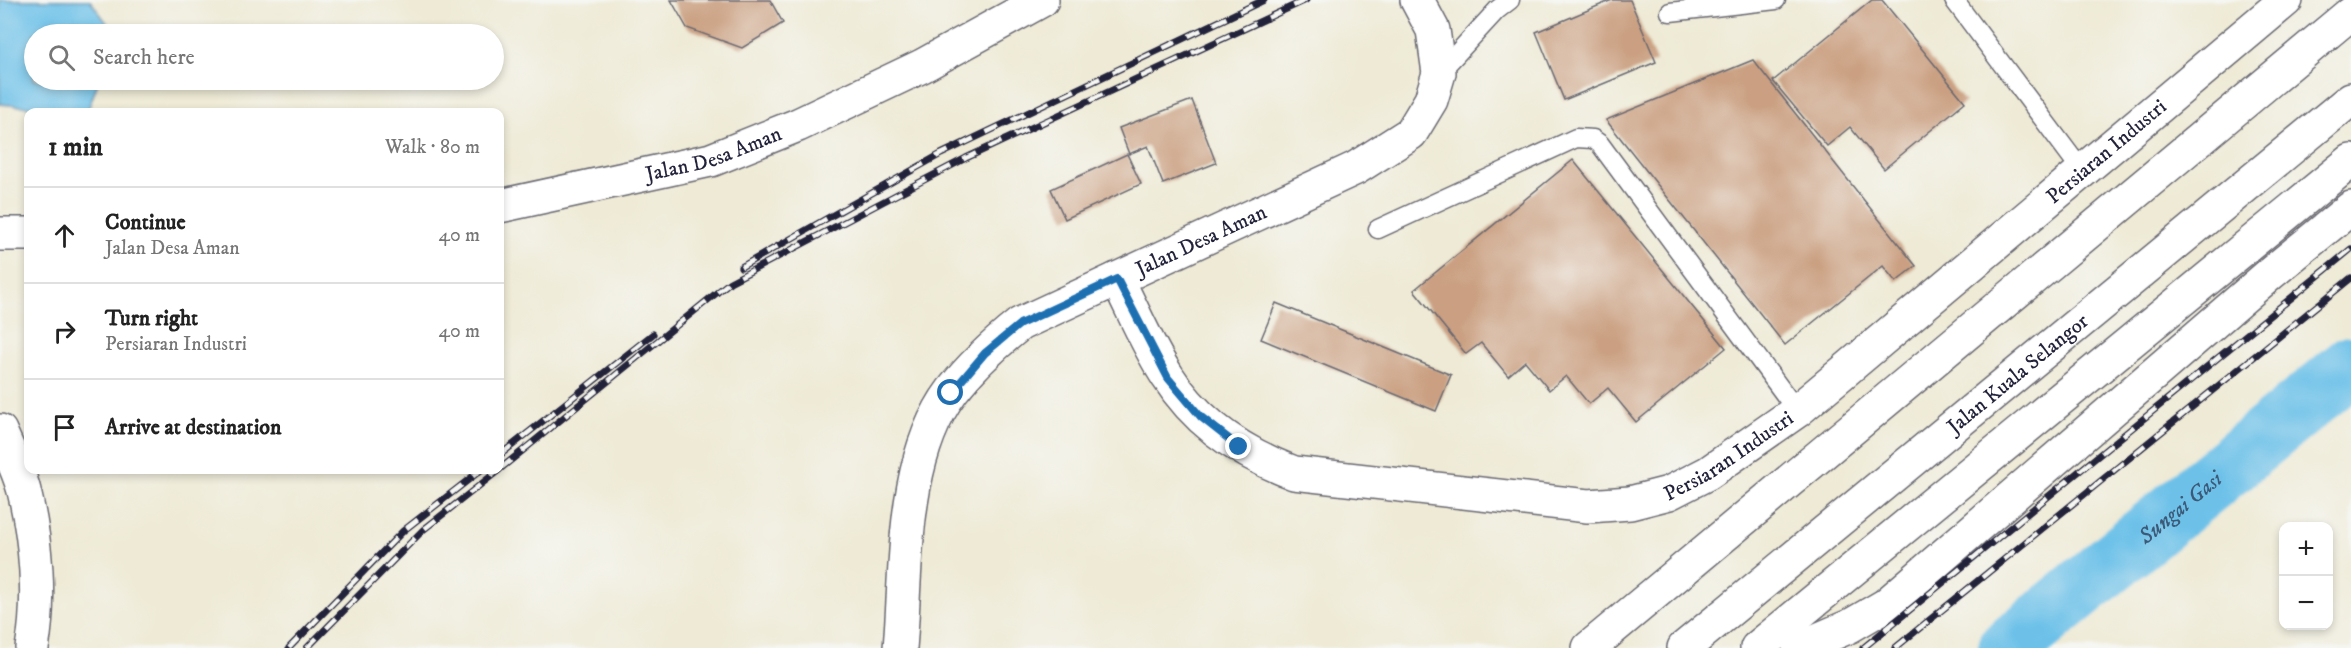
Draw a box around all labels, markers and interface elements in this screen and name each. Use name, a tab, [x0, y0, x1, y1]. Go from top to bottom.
search box	[24, 24, 504, 90]
icon: search	[45, 41, 78, 74]
text: Search here	[93, 44, 195, 71]
street label: Persiaran Industri	[2041, 94, 2172, 210]
street label: Jalan Desa Aman	[641, 121, 786, 188]
text: 1 min	[48, 131, 103, 164]
text: Walk · 80 m	[385, 135, 480, 160]
street label: Jalan Desa Aman	[1130, 199, 1271, 283]
text: Continue	[105, 209, 186, 236]
icon: ahead	[48, 219, 81, 252]
text: 40 m	[438, 223, 480, 248]
text: Jalan Desa Aman	[105, 236, 240, 261]
text: Turn right	[105, 305, 198, 332]
street label: Jalan Kuala Selangor	[1941, 308, 2094, 441]
icon: right	[48, 315, 81, 348]
text: 40 m	[438, 319, 480, 344]
text: Persiaran Industri	[105, 332, 247, 357]
route start	[937, 379, 963, 405]
street label: Persiaran Industri	[1659, 405, 1799, 508]
icon: arrive	[48, 411, 81, 444]
text: Arrive at destination	[105, 414, 282, 441]
route end	[1225, 433, 1251, 459]
water label: Sungai Gasi	[2132, 465, 2229, 551]
map controls	[2279, 522, 2333, 630]
button: +	[2279, 522, 2333, 576]
button: −	[2279, 576, 2333, 630]

